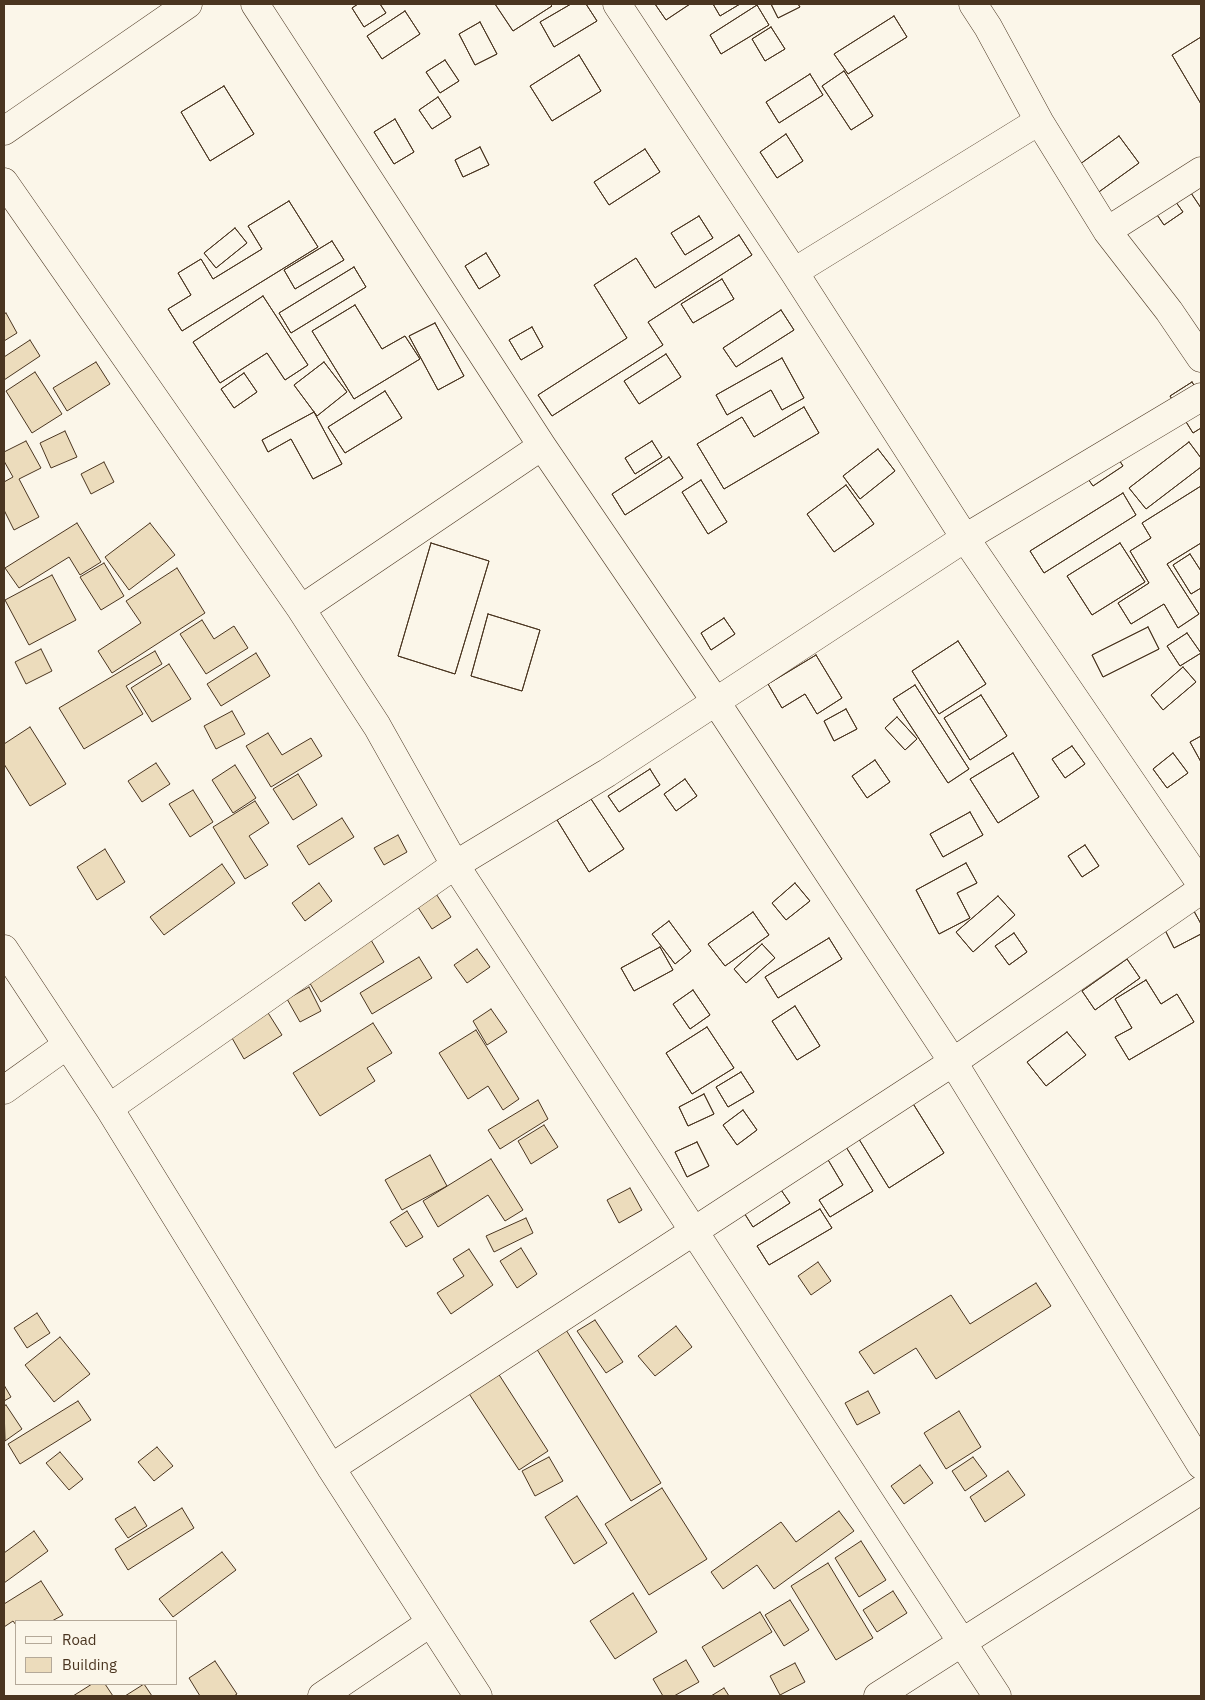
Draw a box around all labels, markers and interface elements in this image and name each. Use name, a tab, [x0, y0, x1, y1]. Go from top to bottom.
legend	[15, 1620, 178, 1685]
text: Road	[62, 1630, 97, 1649]
text: Building	[62, 1655, 117, 1674]

